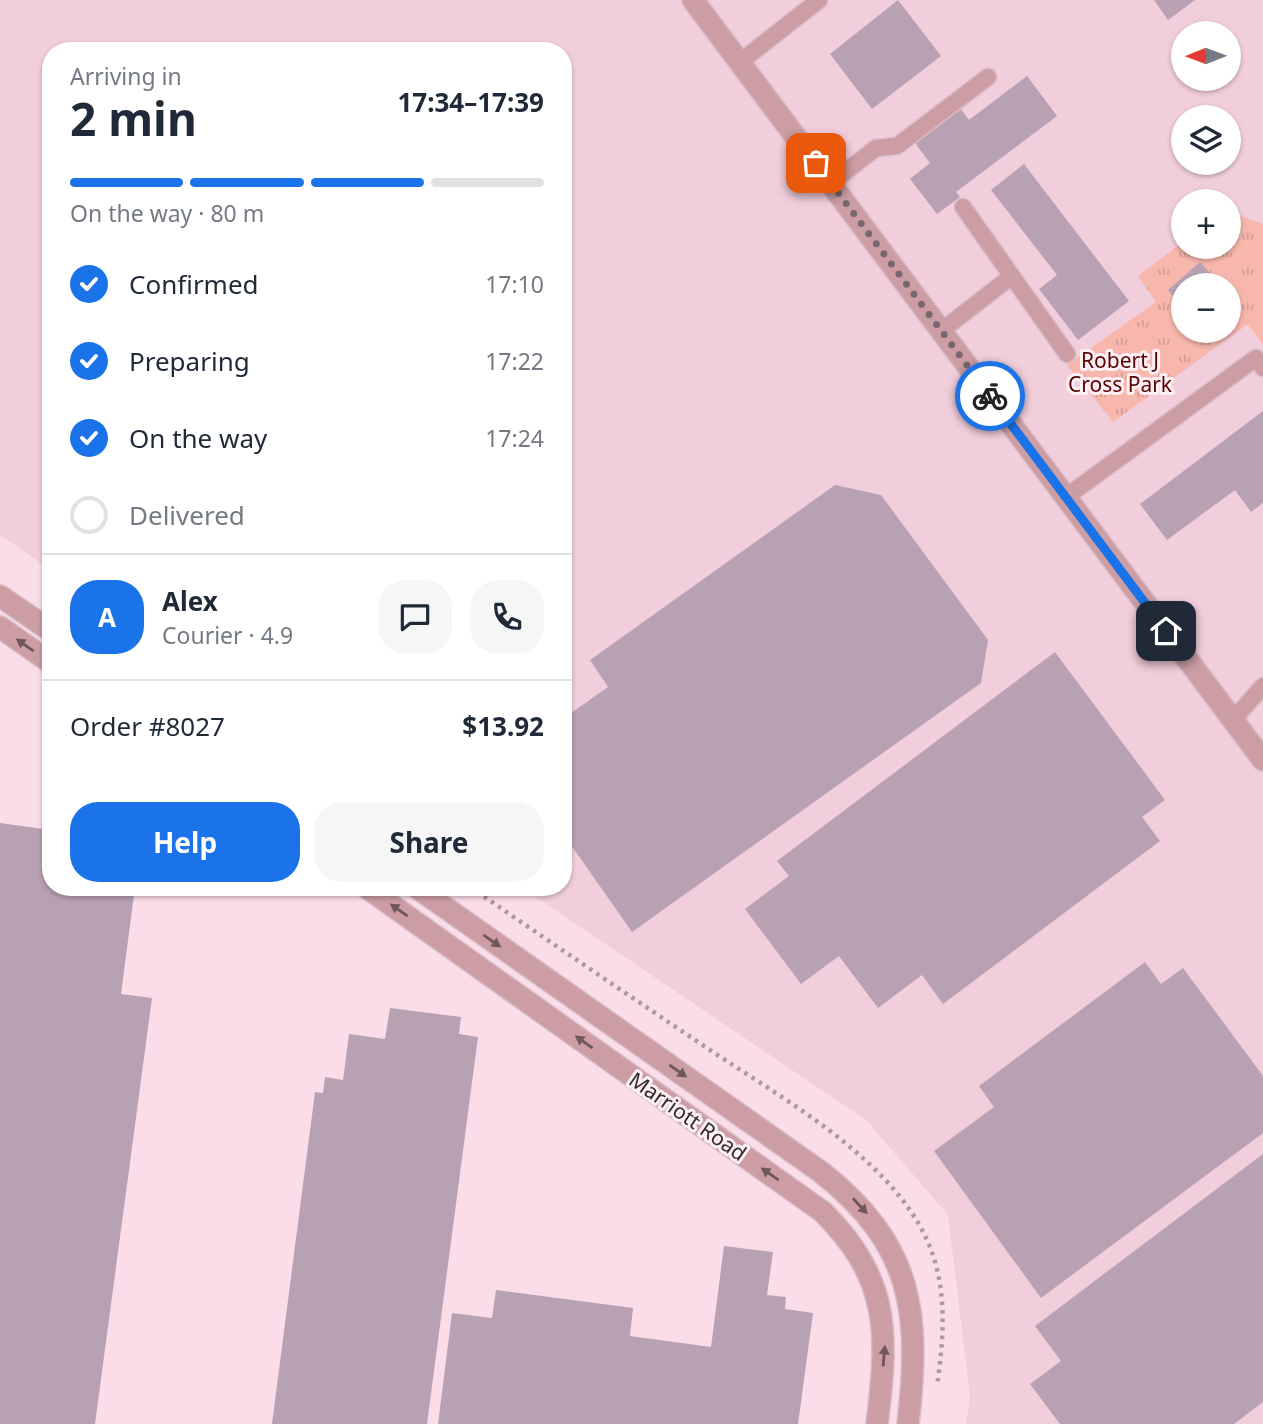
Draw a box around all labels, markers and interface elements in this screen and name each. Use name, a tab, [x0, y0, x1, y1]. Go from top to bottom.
north arrow	[1171, 21, 1241, 91]
map controls	[1171, 21, 1241, 343]
text: Arriving in	[70, 60, 182, 92]
text: 17:34–17:39	[397, 84, 544, 120]
text: 2 min	[70, 87, 197, 149]
button: layers	[1171, 105, 1241, 175]
pin	[786, 133, 846, 193]
icon: bag	[797, 144, 835, 182]
button: +	[1171, 189, 1241, 259]
text: On the way · 80 m	[70, 197, 264, 229]
icon: check	[70, 265, 108, 303]
text: Confirmed	[129, 266, 259, 302]
text: 17:10	[485, 268, 544, 300]
button: −	[1171, 273, 1241, 343]
icon: check	[70, 342, 108, 380]
text: Preparing	[129, 343, 250, 379]
text: 17:22	[485, 345, 544, 377]
park label: Robert J Cross Park	[1068, 346, 1173, 398]
courier	[955, 361, 1025, 431]
icon: bike	[971, 377, 1009, 415]
icon: check	[70, 419, 108, 457]
text: On the way	[129, 420, 267, 456]
text: 17:24	[485, 422, 544, 454]
text: Delivered	[129, 497, 245, 533]
button: chat	[378, 580, 452, 654]
button: phone	[470, 580, 544, 654]
text: Alex	[162, 583, 218, 619]
text: A	[98, 599, 116, 635]
pin	[1136, 601, 1196, 661]
icon: home	[1147, 612, 1185, 650]
text: Courier · 4.9	[162, 619, 293, 651]
one-way arrow	[16, 638, 34, 652]
text: Order #8027	[70, 708, 225, 744]
text: $13.92	[462, 708, 544, 744]
button: Help	[70, 802, 300, 882]
button: Share	[314, 802, 544, 882]
one-way arrow	[390, 903, 408, 917]
one-way arrow	[483, 933, 501, 947]
one-way arrow	[575, 1035, 593, 1049]
one-way arrow	[669, 1064, 687, 1078]
street label: Marriott Road	[624, 1065, 752, 1167]
one-way arrow	[761, 1167, 779, 1181]
one-way arrow	[852, 1197, 868, 1215]
one-way arrow	[879, 1345, 890, 1367]

